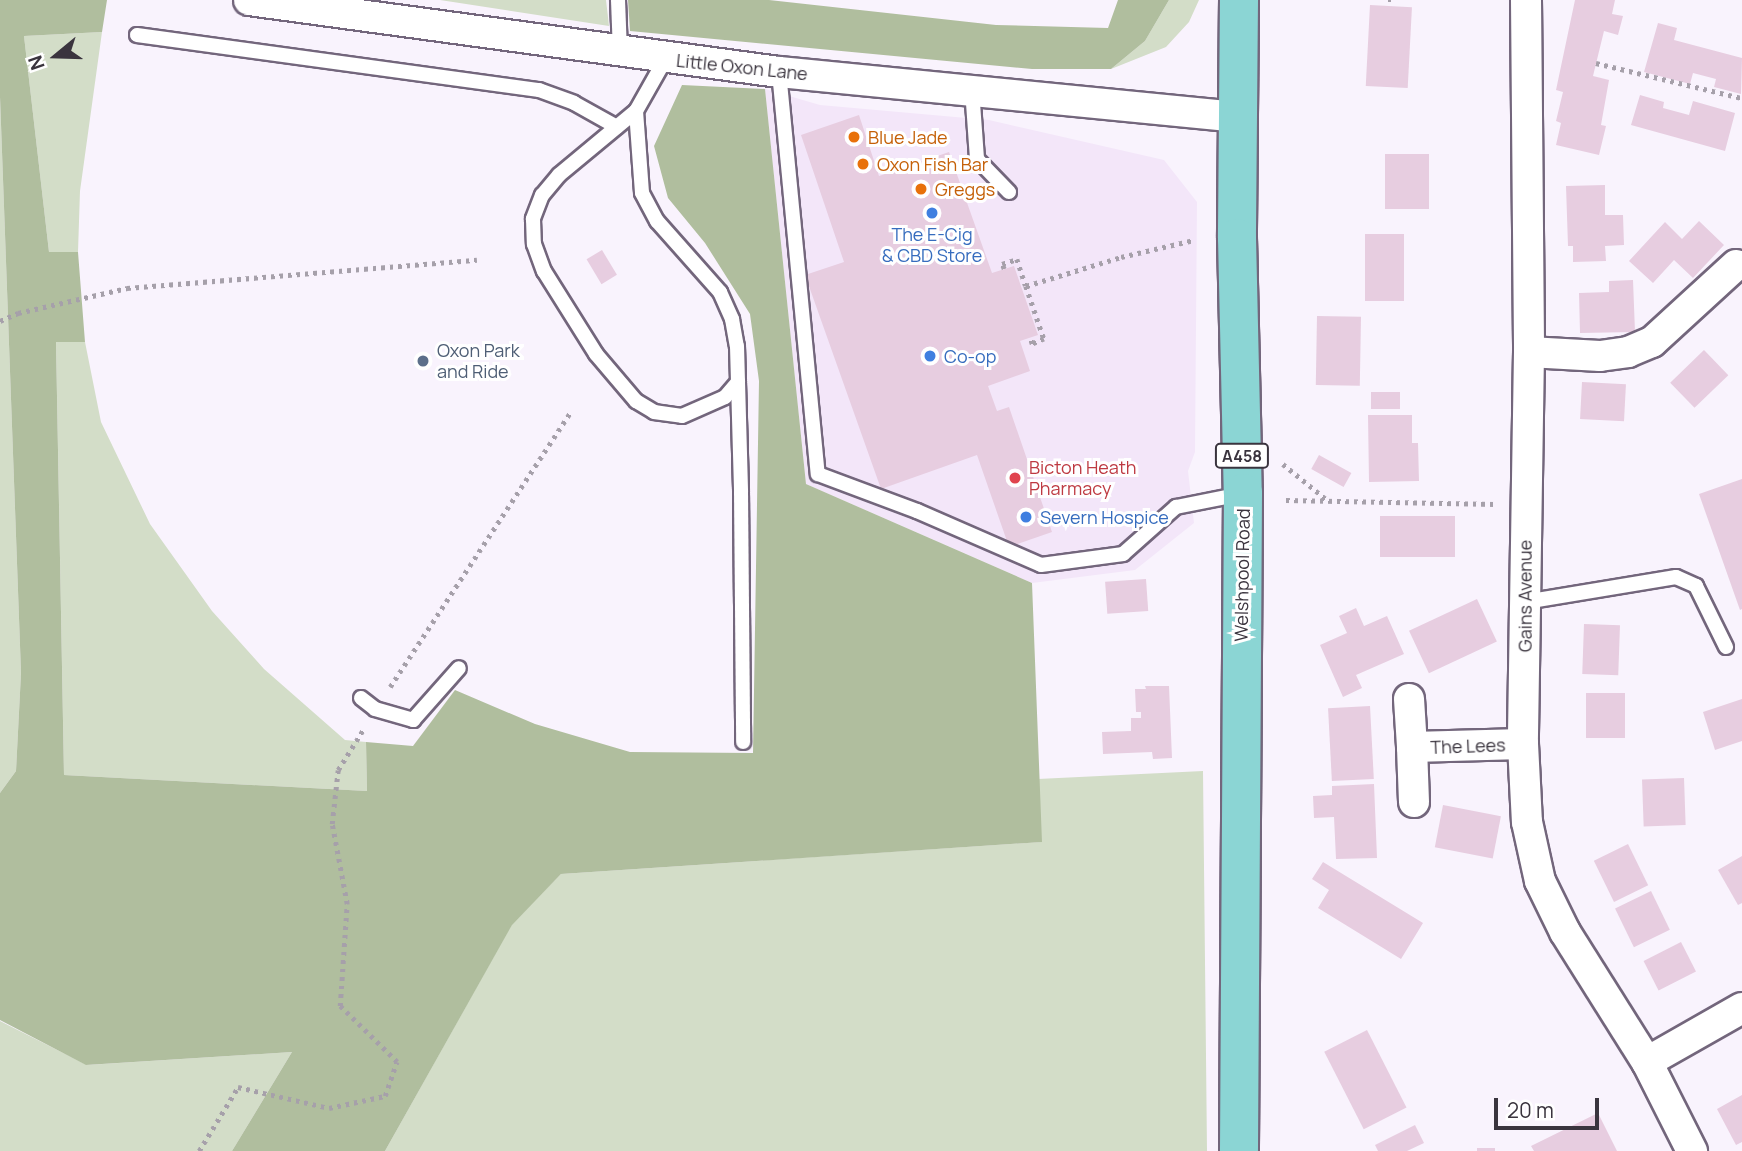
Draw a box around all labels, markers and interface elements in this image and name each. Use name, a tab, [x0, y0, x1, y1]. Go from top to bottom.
north arrow	[21, 21, 91, 91]
street label: Little Oxon Lane	[675, 49, 809, 85]
text: N	[22, 52, 51, 74]
place label: Blue Jade	[868, 126, 948, 148]
marker: Blue Jade	[846, 129, 862, 145]
place label: Oxon Fish Bar	[877, 153, 988, 175]
marker: Oxon Fish Bar	[855, 156, 871, 172]
place label: Greggs	[935, 178, 995, 200]
marker: Greggs	[913, 181, 929, 197]
marker: The E-Cig & CBD Store	[924, 205, 940, 221]
place label: The E-Cig & CBD Store	[882, 224, 982, 266]
place label: Oxon Park and Ride	[437, 340, 520, 382]
place label: Co-op	[944, 345, 996, 367]
marker: Co-op	[922, 348, 938, 364]
marker: Oxon Park and Ride	[415, 353, 431, 369]
road number: A458	[1214, 444, 1270, 468]
place label: Bicton Heath Pharmacy	[1029, 457, 1137, 500]
marker: Bicton Heath Pharmacy	[1007, 470, 1023, 486]
place label: Severn Hospice	[1040, 506, 1169, 528]
street label: Welshpool Road	[1230, 508, 1254, 642]
marker: Severn Hospice	[1018, 509, 1034, 525]
street label: Gains Avenue	[1514, 540, 1536, 652]
street label: The Lees	[1430, 734, 1506, 758]
scale bar	[1497, 1084, 1602, 1128]
text: 20 m	[1507, 1096, 1554, 1124]

